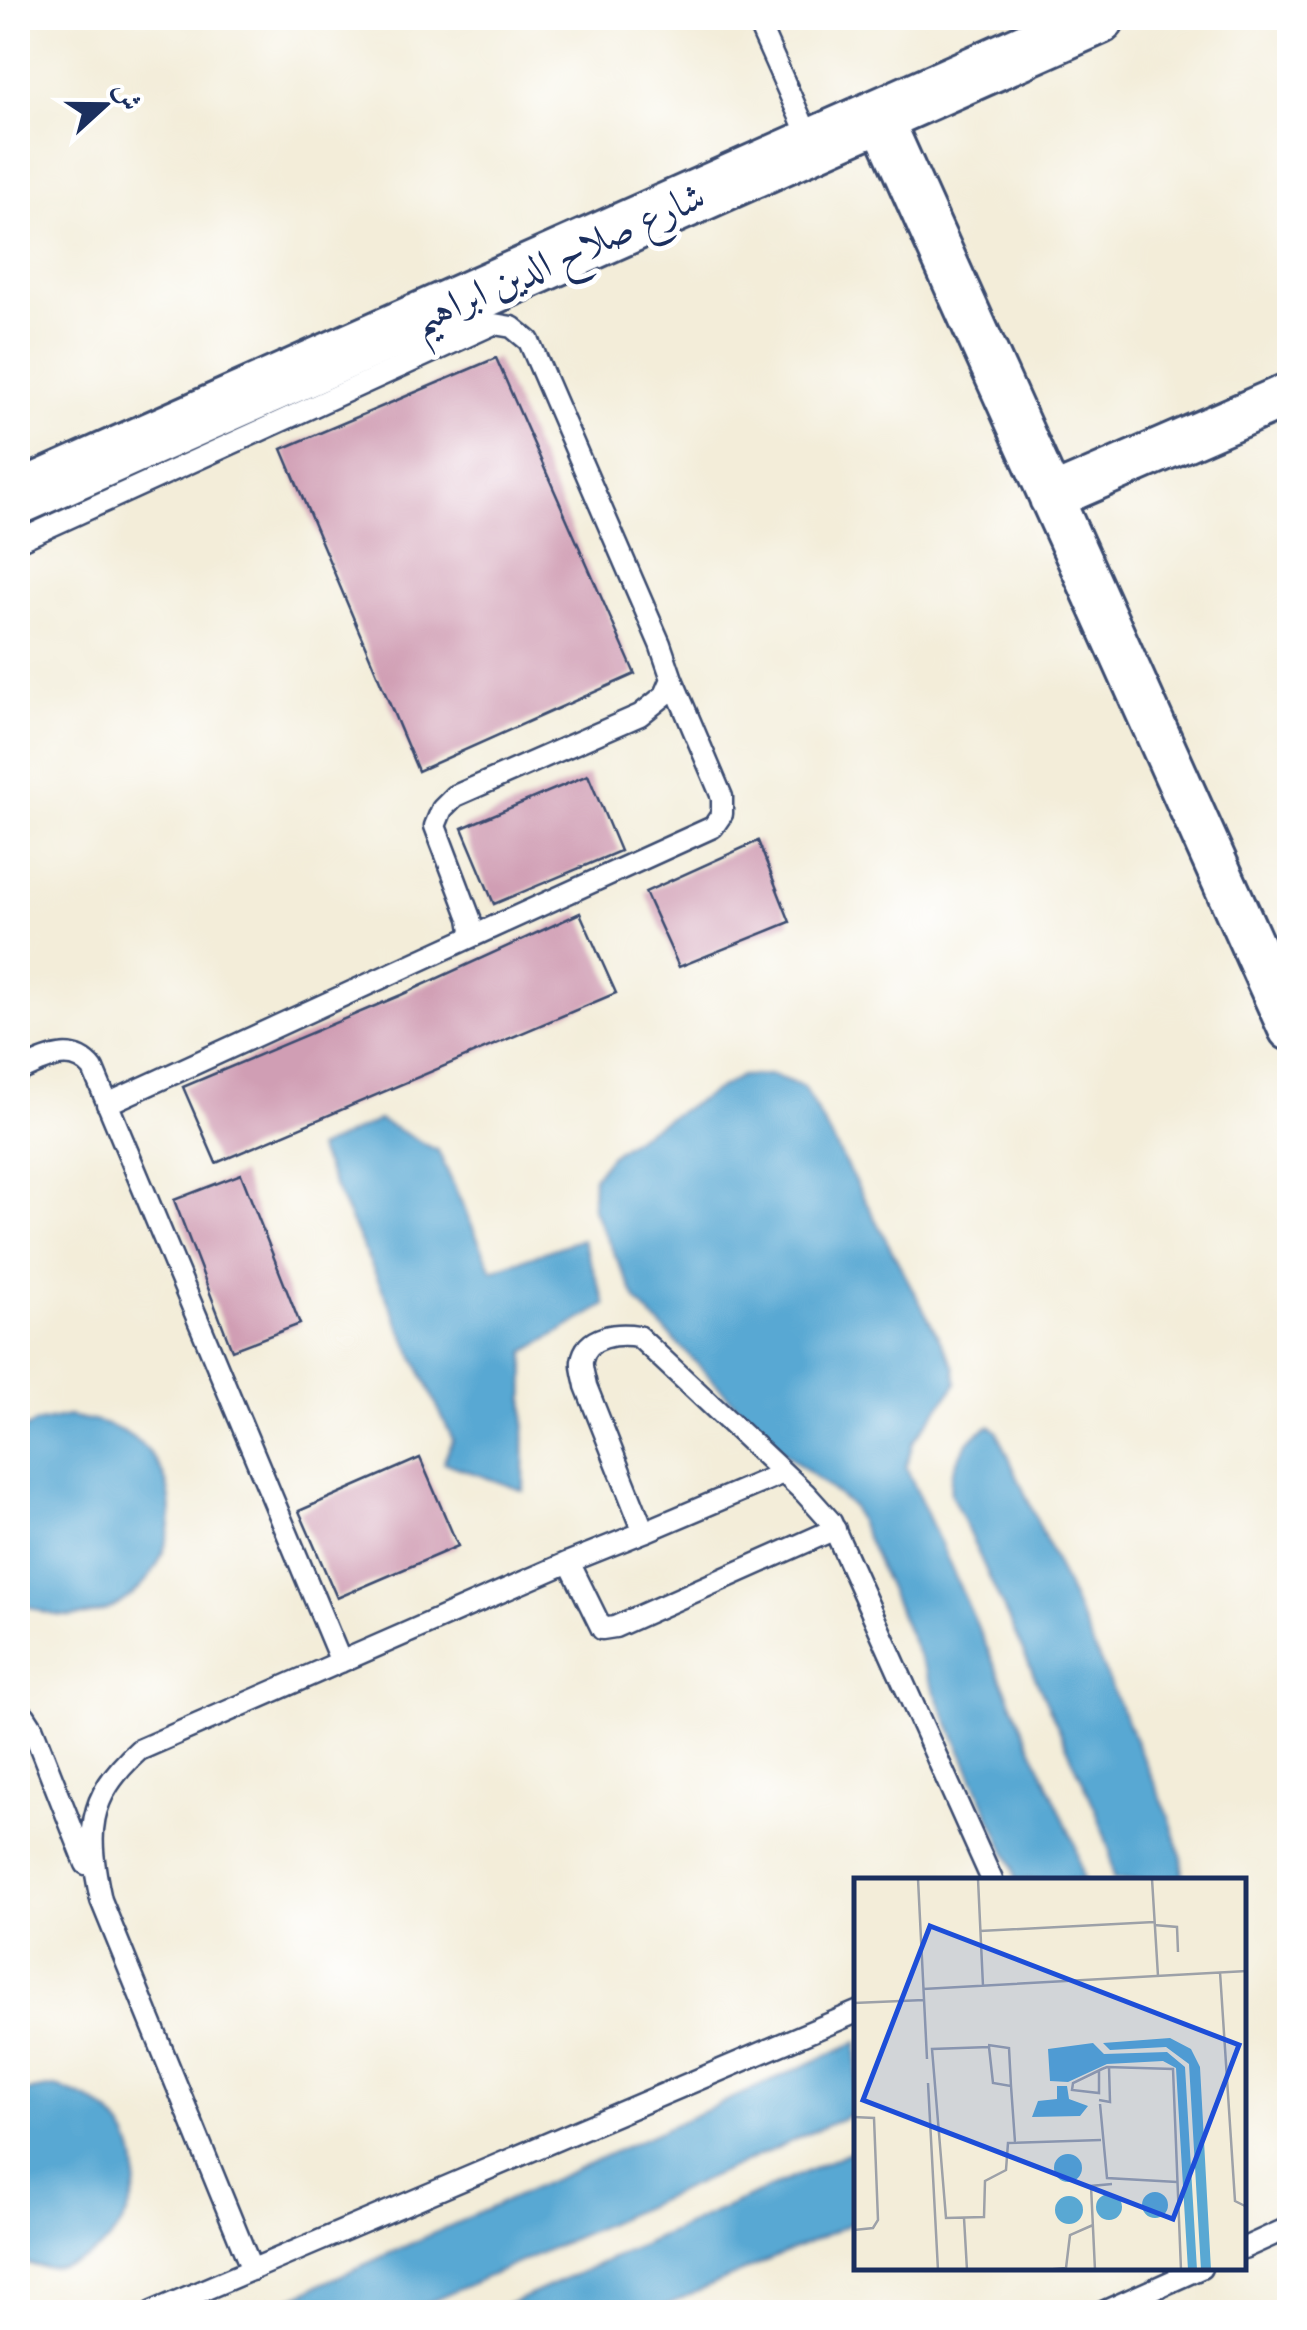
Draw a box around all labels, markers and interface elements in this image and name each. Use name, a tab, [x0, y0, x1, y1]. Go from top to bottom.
north arrow	[55, 55, 155, 155]
text: ش	[102, 77, 149, 117]
street label: شارع صلاح الدين ابراهيم	[404, 171, 719, 358]
inset map	[854, 1878, 1247, 2270]

